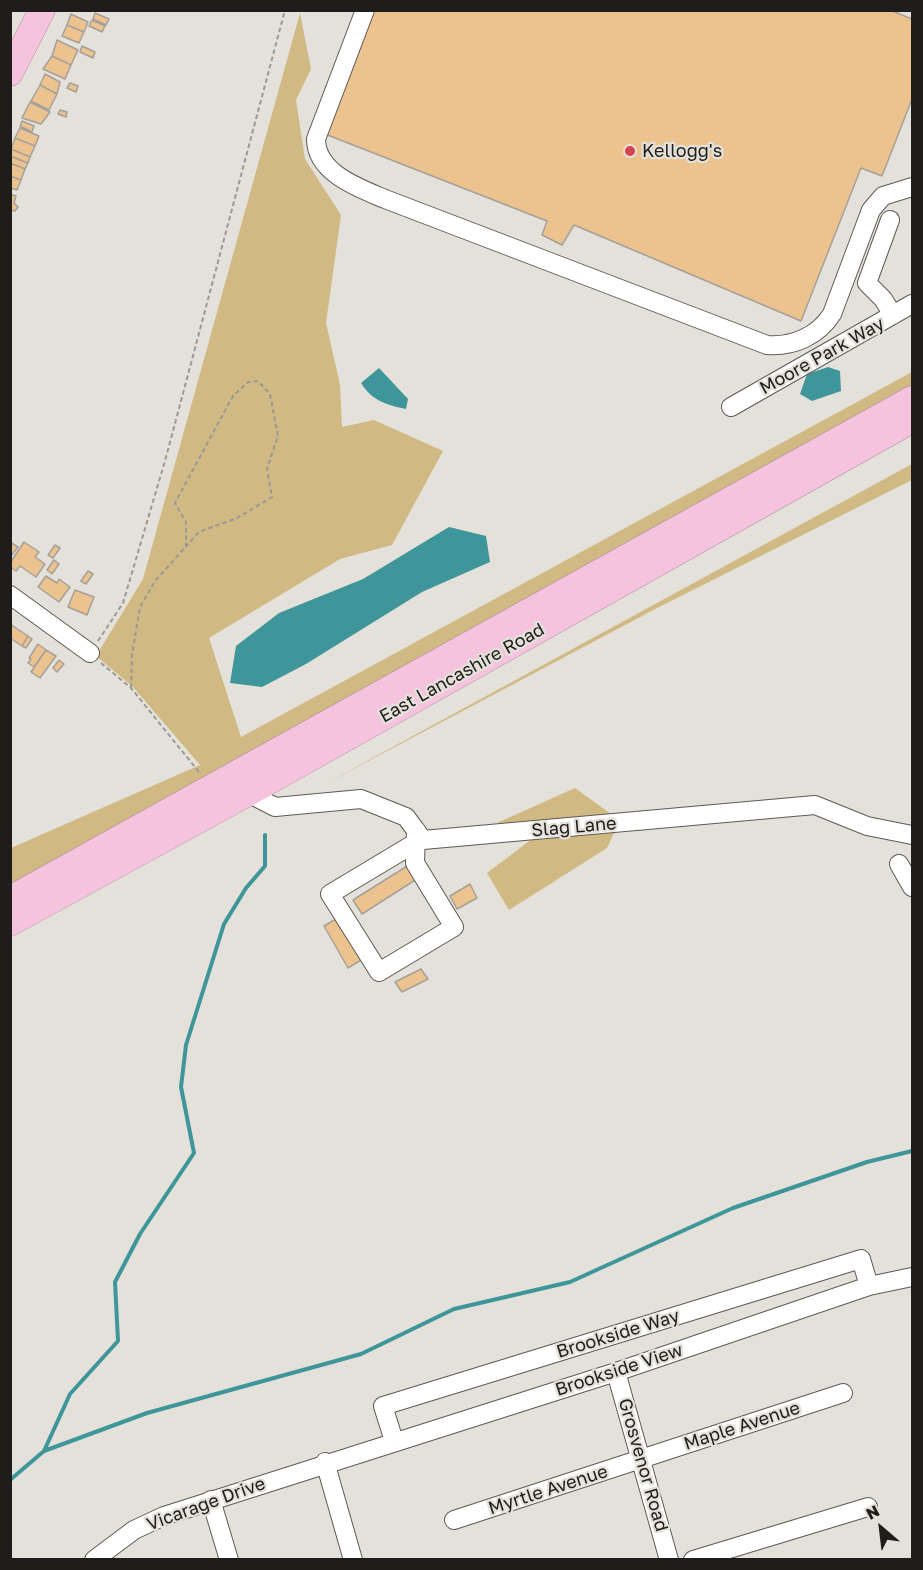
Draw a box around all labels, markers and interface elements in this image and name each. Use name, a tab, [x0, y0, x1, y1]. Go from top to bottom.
place label: Kellogg's	[642, 140, 722, 162]
marker: Kellogg's	[623, 144, 637, 158]
street label: Moore Park Way	[756, 313, 888, 399]
street label: East Lancashire Road	[376, 619, 548, 727]
street label: Slag Lane	[531, 813, 617, 841]
street label: Brookside Way	[554, 1305, 682, 1363]
street label: Brookside View	[553, 1339, 685, 1401]
street label: Grosvenor Road	[614, 1396, 672, 1534]
street label: Maple Avenue	[681, 1397, 803, 1455]
street label: Myrtle Avenue	[486, 1461, 610, 1519]
street label: Vicarage Drive	[144, 1473, 268, 1535]
north arrow	[851, 1498, 911, 1558]
text: N	[862, 1500, 883, 1524]

